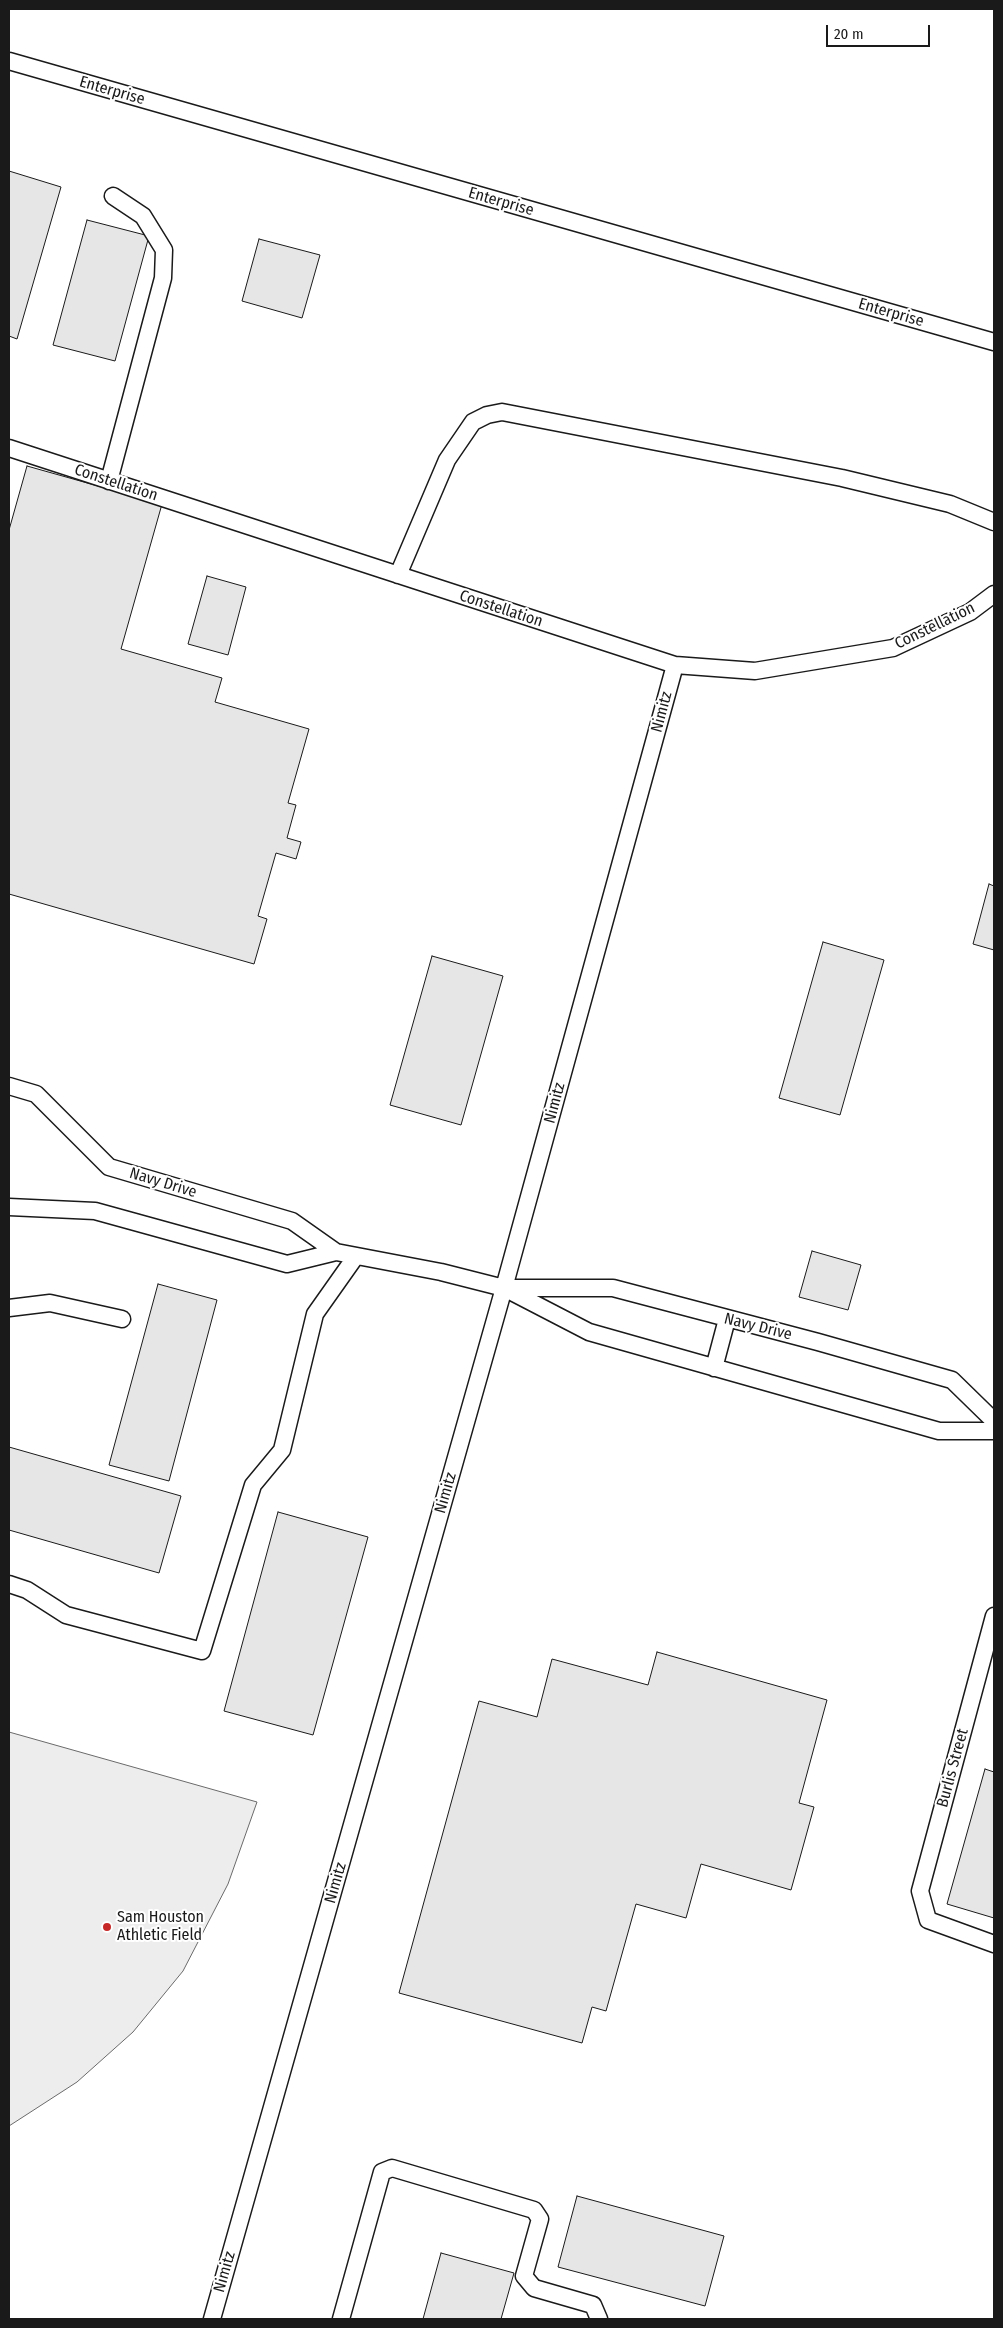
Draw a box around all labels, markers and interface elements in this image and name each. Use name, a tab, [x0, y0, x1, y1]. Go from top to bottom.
scale bar	[828, 15, 932, 47]
text: 20 m	[834, 25, 864, 43]
street label: Enterprise	[77, 73, 147, 109]
street label: Enterprise	[466, 184, 536, 220]
street label: Enterprise	[856, 295, 926, 331]
street label: Constellation	[72, 460, 160, 506]
street label: Constellation	[457, 586, 545, 632]
street label: Constellation	[892, 598, 978, 654]
street label: Nimitz	[647, 689, 677, 735]
street label: Nimitz	[540, 1080, 570, 1126]
street label: Navy Drive	[127, 1164, 199, 1202]
street label: Navy Drive	[722, 1309, 794, 1345]
street label: Nimitz	[431, 1470, 461, 1516]
street label: Burlis Street	[933, 1726, 973, 1810]
street label: Nimitz	[321, 1860, 351, 1906]
place label: Sam Houston Athletic Field	[117, 1908, 204, 1946]
marker: Sam Houston Athletic Field	[101, 1921, 113, 1933]
street label: Nimitz	[210, 2249, 240, 2295]

